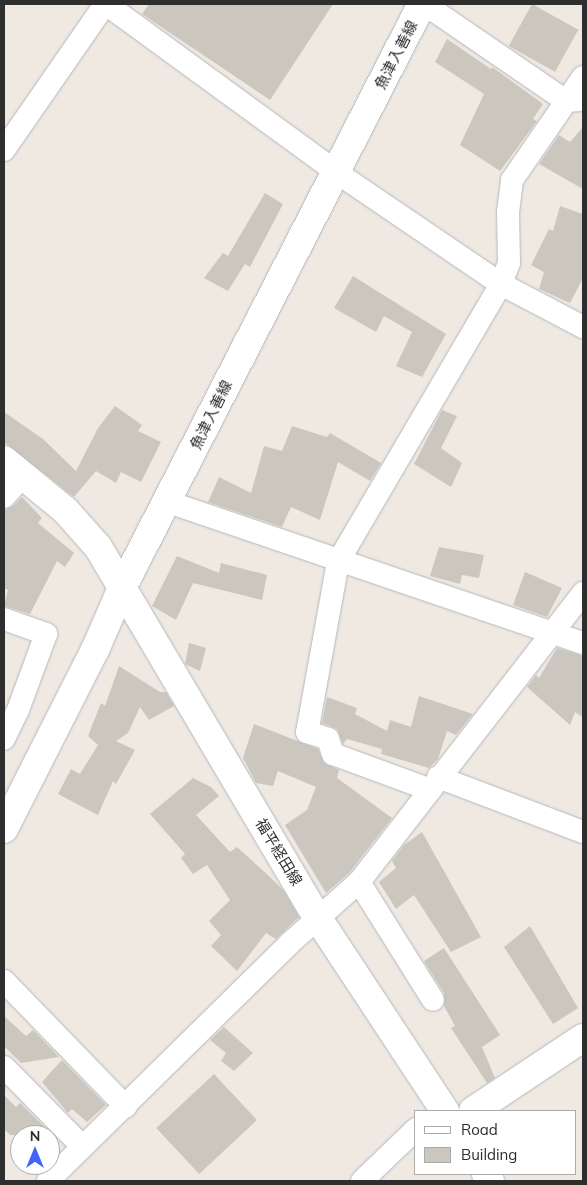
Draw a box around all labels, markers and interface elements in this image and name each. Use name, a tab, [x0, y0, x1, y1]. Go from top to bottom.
street label: 魚津入善線	[371, 18, 421, 92]
street label: 魚津入善線	[186, 377, 236, 453]
street label: 福平経田線	[252, 815, 306, 889]
legend	[414, 1110, 577, 1175]
text: Road	[461, 1120, 498, 1139]
north arrow	[10, 1125, 60, 1175]
text: N	[30, 1127, 40, 1145]
text: Building	[461, 1145, 517, 1164]

